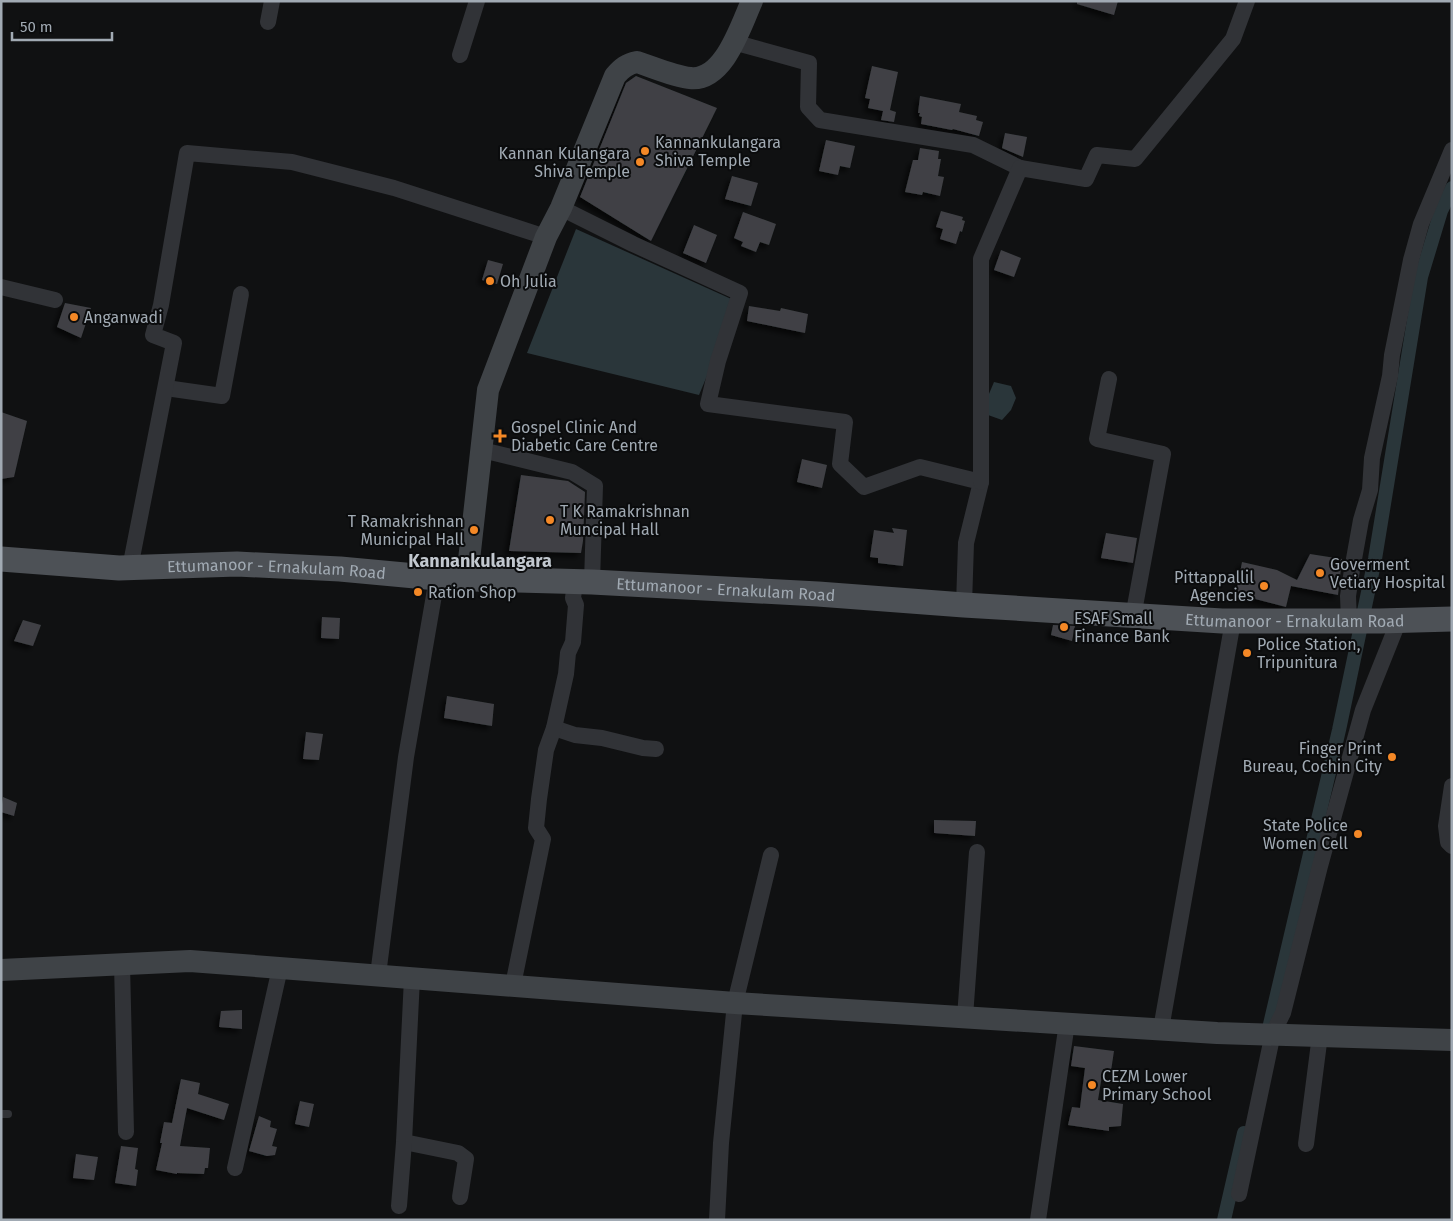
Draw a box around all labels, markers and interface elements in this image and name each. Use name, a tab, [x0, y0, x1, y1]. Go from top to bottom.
scale bar	[12, 10, 112, 42]
text: 50 m	[20, 18, 53, 36]
place label: Kannankulangara Shiva Temple	[655, 133, 781, 170]
place label: Kannan Kulangara Shiva Temple	[499, 144, 630, 181]
marker: Kannankulangara Shiva Temple	[639, 145, 651, 157]
marker: Kannan Kulangara Shiva Temple	[634, 156, 646, 168]
place label: Oh Julia	[500, 272, 557, 291]
marker: Oh Julia	[484, 275, 496, 287]
place label: Anganwadi	[84, 308, 163, 327]
marker: Anganwadi	[68, 311, 80, 323]
place label: Gospel Clinic And Diabetic Care Centre	[511, 418, 658, 455]
marker: Gospel Clinic And Diabetic Care Centre	[493, 429, 507, 443]
place label: T K Ramakrishnan Muncipal Hall	[560, 502, 690, 539]
place label: T Ramakrishnan Municipal Hall	[348, 512, 464, 549]
marker: T K Ramakrishnan Muncipal Hall	[544, 514, 556, 526]
marker: T Ramakrishnan Municipal Hall	[468, 524, 480, 536]
district label: Kannankulangara	[408, 550, 552, 572]
street label: Ettumanoor - Ernakulam Road	[167, 554, 387, 583]
place label: Goverment Vetiary Hospital	[1330, 555, 1445, 592]
marker: Goverment Vetiary Hospital	[1314, 567, 1326, 579]
place label: Pittappallil Agencies	[1174, 568, 1254, 605]
street label: Ettumanoor - Ernakulam Road	[616, 574, 836, 605]
marker: Pittappallil Agencies	[1258, 580, 1270, 592]
place label: Ration Shop	[428, 583, 516, 602]
marker: Ration Shop	[412, 586, 424, 598]
place label: ESAF Small Finance Bank	[1074, 609, 1170, 646]
street label: Ettumanoor - Ernakulam Road	[1185, 609, 1405, 631]
marker: ESAF Small Finance Bank	[1058, 621, 1070, 633]
place label: Police Station, Tripunitura	[1257, 635, 1361, 672]
marker: Police Station, Tripunitura	[1241, 647, 1253, 659]
place label: Finger Print Bureau, Cochin City	[1242, 739, 1382, 776]
marker: Finger Print Bureau, Cochin City	[1386, 751, 1398, 763]
place label: State Police Women Cell	[1263, 816, 1348, 853]
marker: State Police Women Cell	[1352, 828, 1364, 840]
place label: CEZM Lower Primary School	[1102, 1067, 1212, 1104]
marker: CEZM Lower Primary School	[1086, 1079, 1098, 1091]

